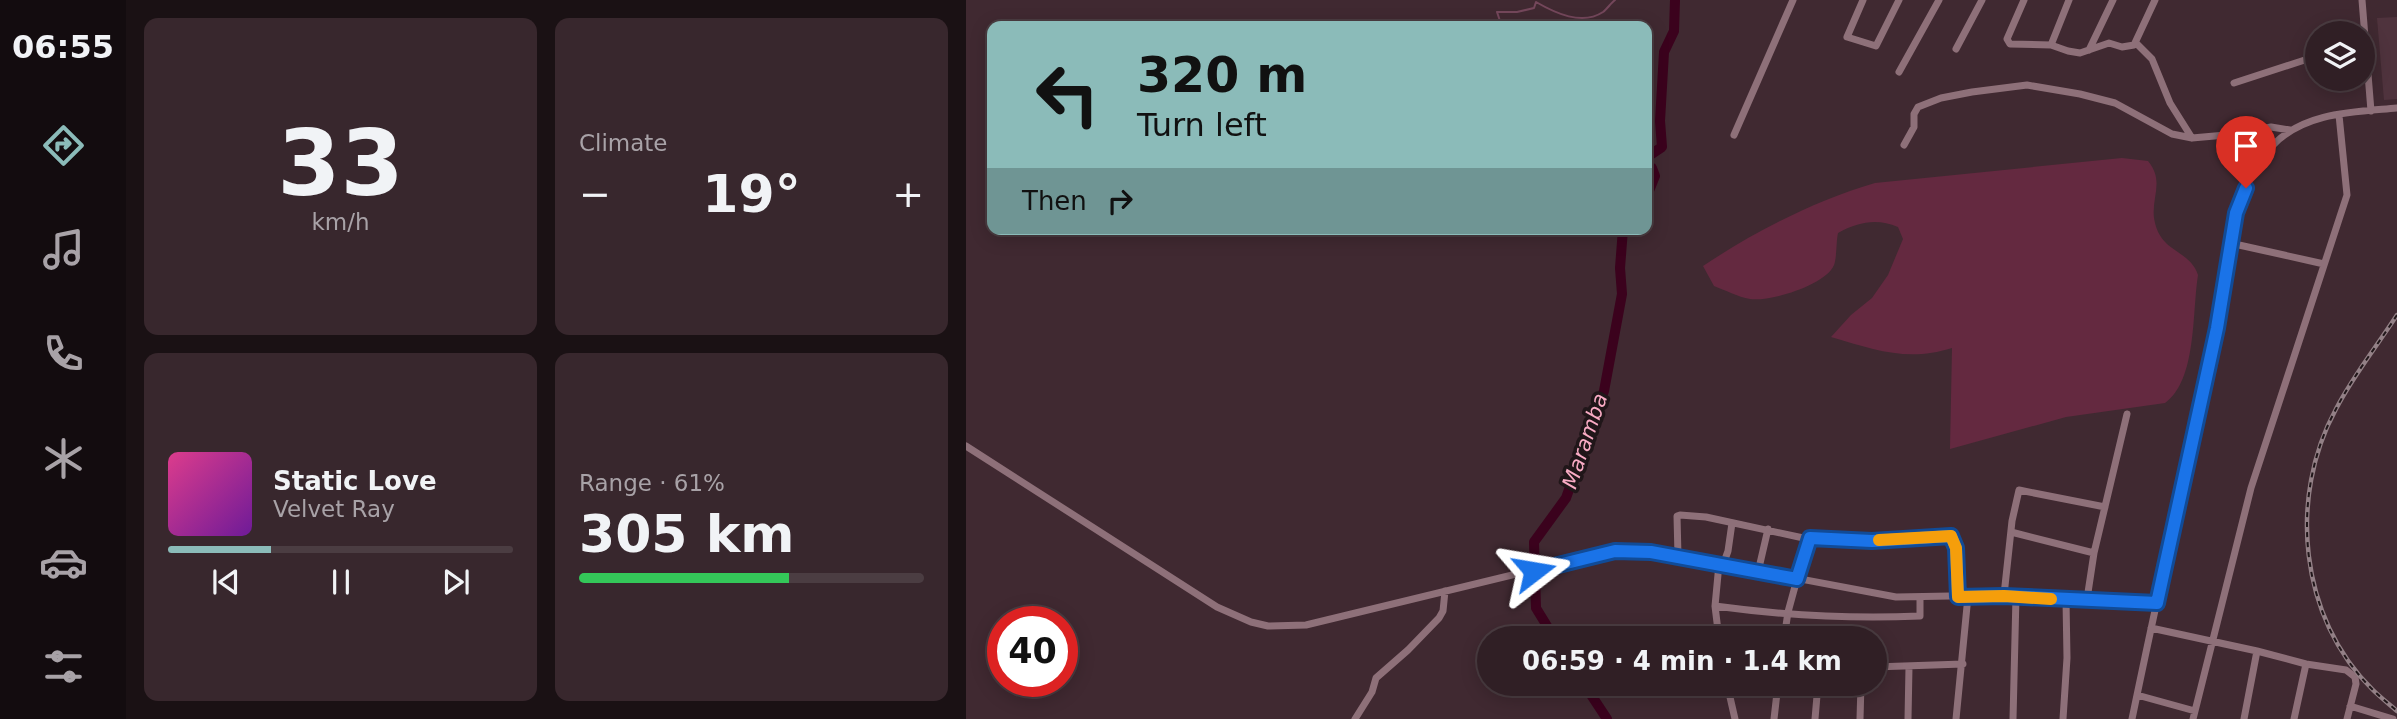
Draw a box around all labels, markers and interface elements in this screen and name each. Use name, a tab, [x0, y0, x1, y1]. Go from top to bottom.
map controls	[2305, 21, 2375, 91]
button: layers	[2305, 21, 2375, 91]
text: 06:55	[12, 28, 114, 66]
text: 320 m	[1137, 47, 1307, 104]
icon: left	[1022, 49, 1113, 140]
text: Turn left	[1137, 106, 1267, 144]
text: 33	[277, 111, 404, 216]
pin	[2216, 116, 2276, 188]
icon: directions	[39, 121, 88, 170]
icon: arrive	[2227, 127, 2265, 165]
text: Climate	[579, 130, 668, 156]
text: 19°	[702, 164, 801, 224]
text: −	[579, 172, 611, 216]
text: +	[892, 172, 924, 216]
icon: right	[1101, 182, 1139, 220]
text: Then	[1022, 186, 1087, 216]
text: km/h	[311, 209, 370, 235]
icon: music	[39, 225, 88, 274]
icon: phone	[39, 329, 88, 378]
water label: Maramba	[1558, 390, 1612, 492]
icon: climate	[39, 434, 88, 483]
text: Static Love	[273, 466, 437, 496]
text: Range · 61%	[579, 470, 725, 496]
text: Velvet Ray	[273, 496, 395, 522]
text: 305 km	[579, 504, 794, 564]
position arrow	[1497, 534, 1571, 608]
icon: car	[39, 538, 88, 587]
icon: previous	[207, 563, 245, 601]
icon: pause	[322, 563, 360, 601]
icon: next	[437, 563, 475, 601]
speed limit sign: 40	[987, 606, 1078, 697]
icon: filters	[39, 642, 88, 691]
text: 06:59 · 4 min · 1.4 km	[1522, 646, 1842, 676]

